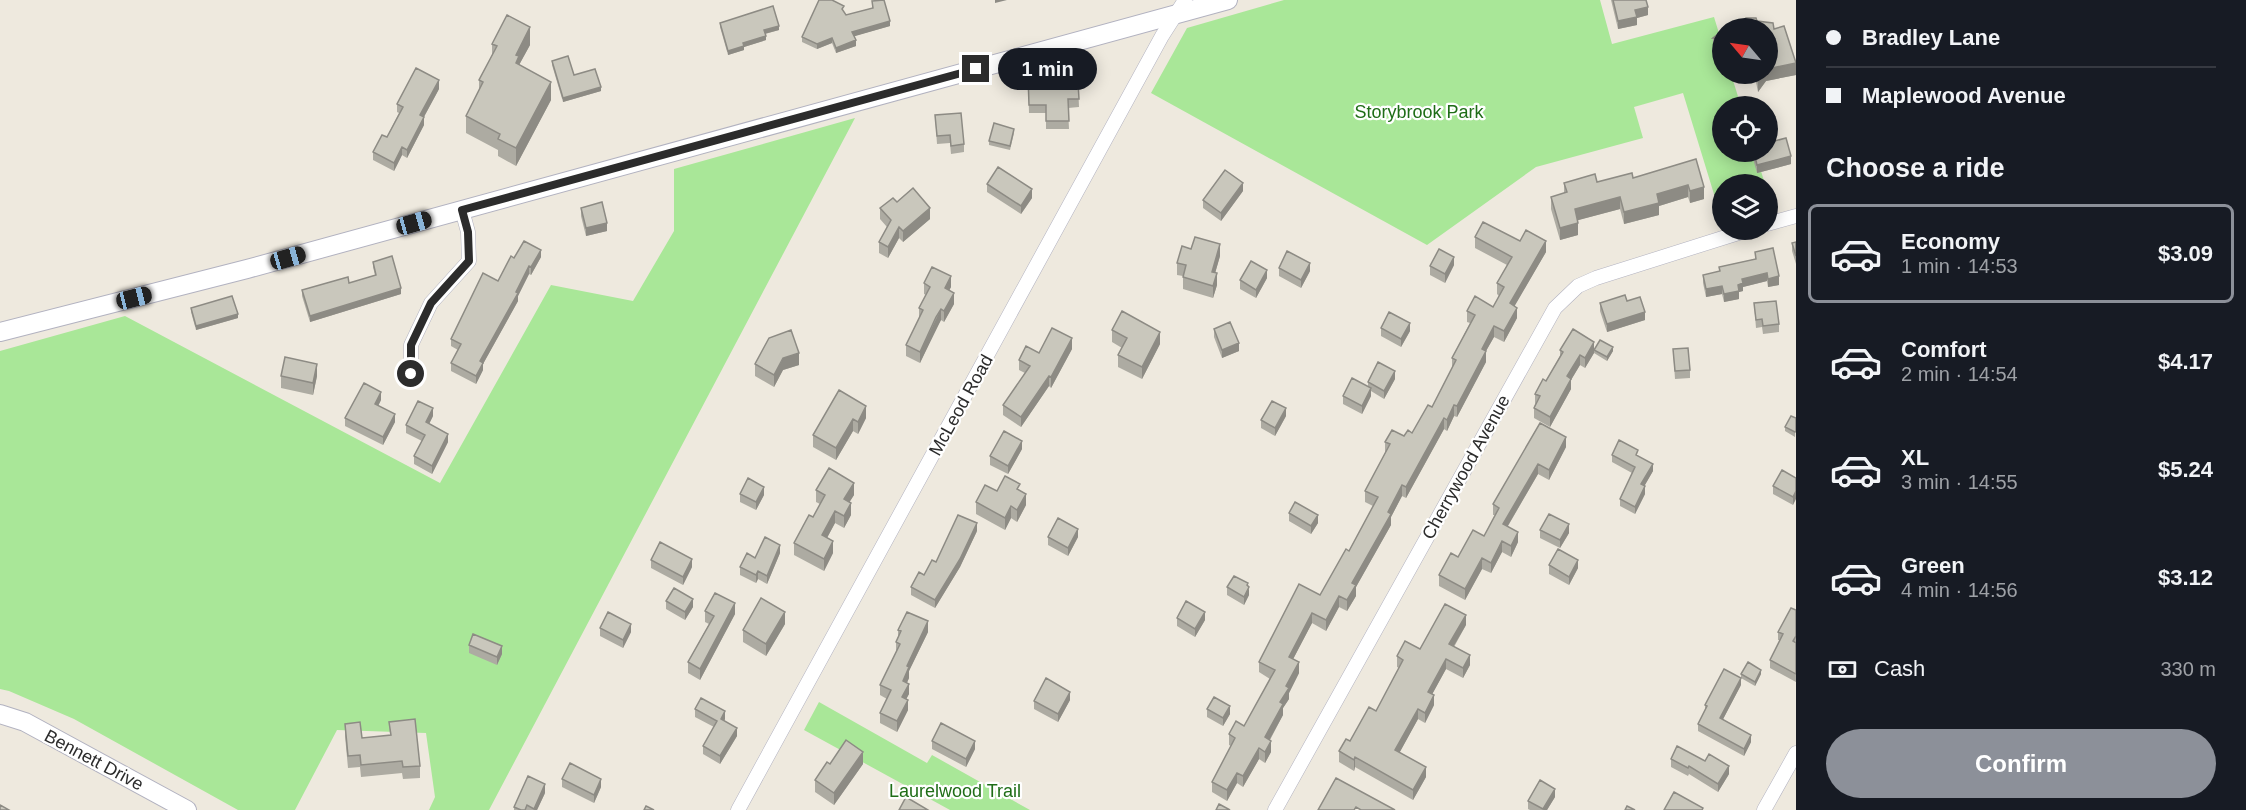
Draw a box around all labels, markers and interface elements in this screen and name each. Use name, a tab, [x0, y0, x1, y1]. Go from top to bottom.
north arrow	[1712, 18, 1778, 84]
map controls	[1712, 18, 1778, 240]
text: Bradley Lane	[1862, 25, 2000, 50]
callout: 1 min	[997, 48, 1096, 90]
route end	[962, 55, 989, 82]
text: 1 min	[1021, 58, 1074, 80]
text: Maplewood Avenue	[1862, 83, 2066, 108]
button: locate	[1712, 96, 1778, 162]
park label: Storybrook Park	[1354, 102, 1485, 122]
text: Choose a ride	[1826, 153, 2005, 183]
button: layers	[1712, 174, 1778, 240]
car	[394, 209, 434, 237]
icon: car	[1829, 227, 1883, 281]
text: Economy	[1901, 229, 2000, 254]
text: $3.09	[2158, 241, 2213, 266]
car	[268, 244, 308, 272]
text: 1 min · 14:53	[1901, 255, 2018, 277]
car	[114, 285, 154, 311]
icon: car	[1829, 335, 1883, 389]
text: Comfort	[1901, 337, 1987, 362]
text: $4.17	[2158, 349, 2213, 374]
street label: McLeod Road	[925, 351, 997, 459]
route start	[397, 360, 424, 387]
text: 2 min · 14:54	[1901, 363, 2018, 385]
street label: Cherrywood Avenue	[1418, 391, 1514, 543]
icon: car	[1829, 443, 1883, 497]
text: XL	[1901, 445, 1929, 470]
text: $5.24	[2158, 457, 2213, 482]
text: 3 min · 14:55	[1901, 471, 2018, 493]
icon: car	[1829, 551, 1883, 605]
text: Green	[1901, 553, 1965, 578]
text: $3.12	[2158, 565, 2213, 590]
text: 4 min · 14:56	[1901, 579, 2018, 601]
icon: cash	[1826, 653, 1859, 686]
text: Cash	[1874, 656, 1925, 681]
text: 330 m	[2160, 658, 2216, 680]
street label: Bennett Drive	[41, 726, 147, 794]
button: Confirm	[1826, 729, 2216, 798]
park label: Laurelwood Trail	[889, 781, 1021, 801]

